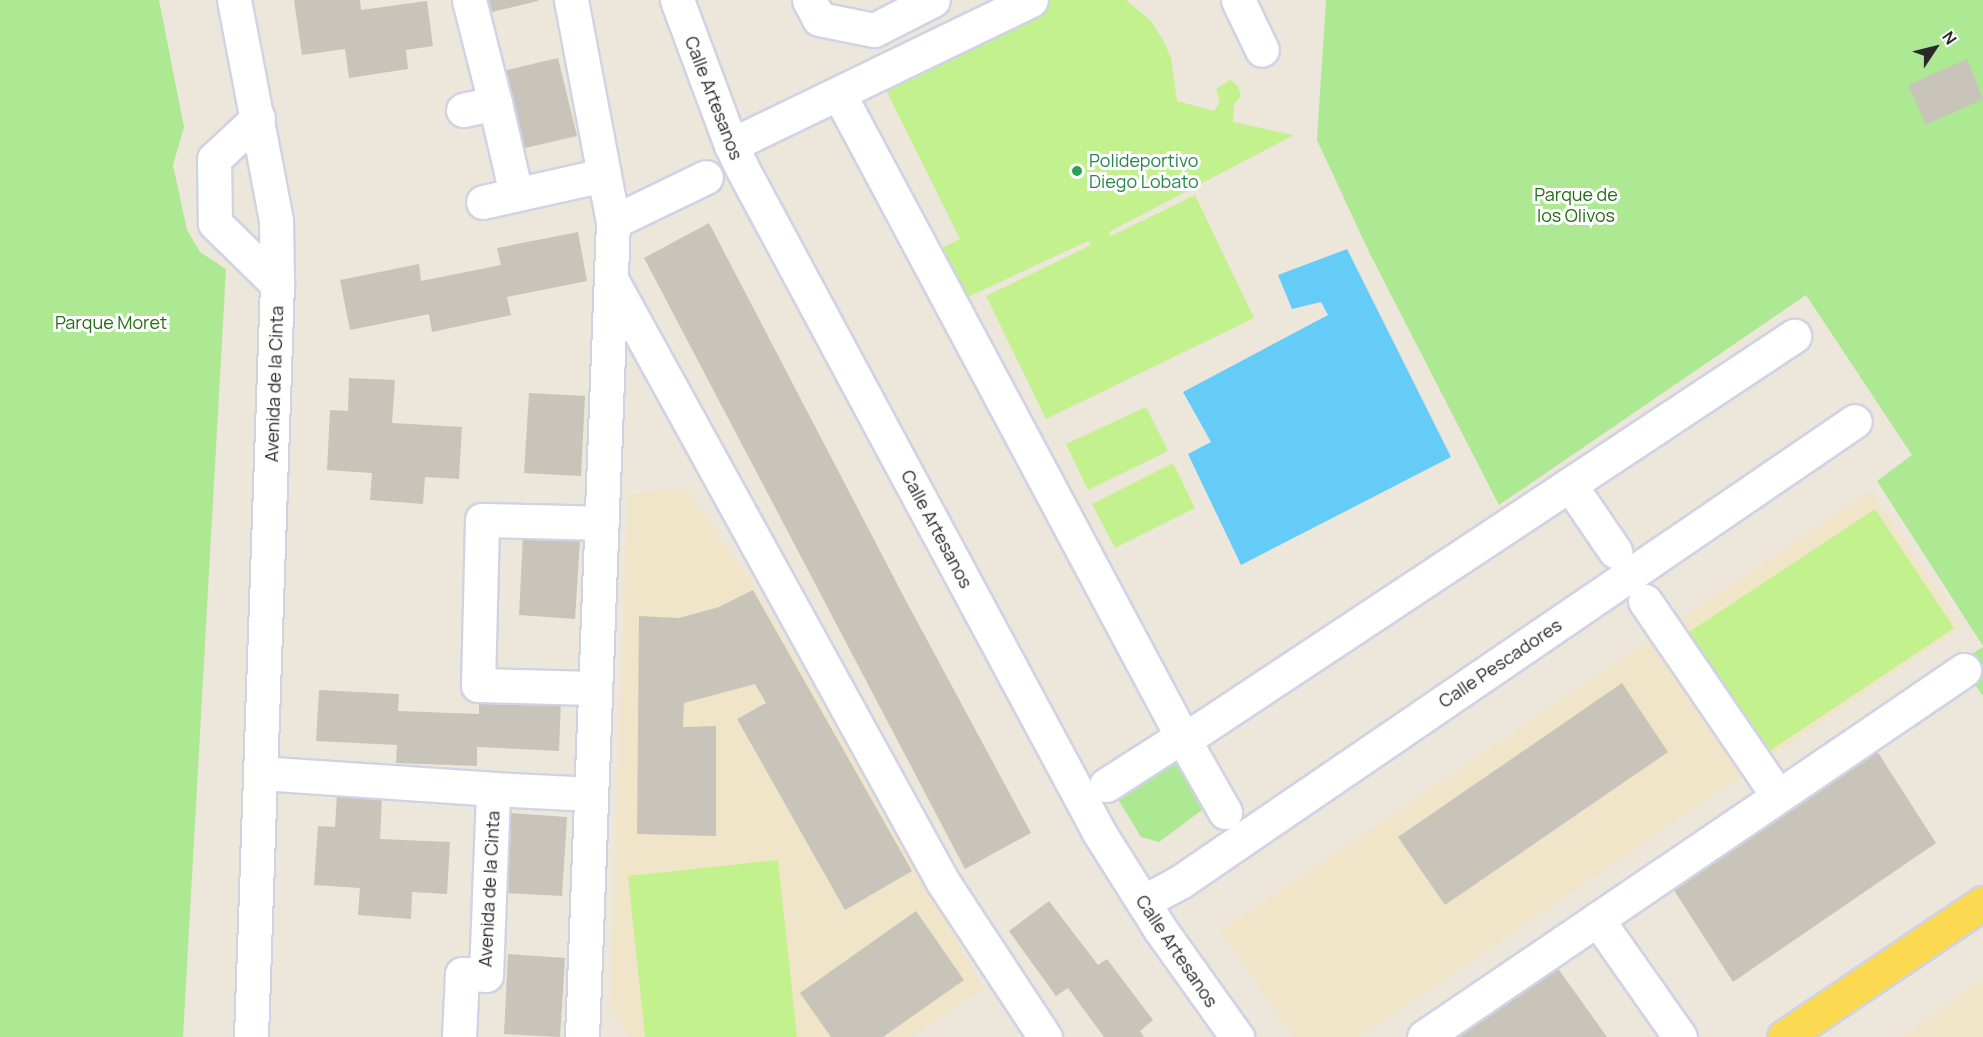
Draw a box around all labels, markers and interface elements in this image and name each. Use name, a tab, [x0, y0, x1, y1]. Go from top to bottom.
north arrow	[1905, 18, 1965, 78]
text: N	[1937, 27, 1962, 49]
street label: Calle Artesanos	[680, 33, 748, 163]
place label: Polideportivo Diego Lobato	[1089, 150, 1199, 192]
marker: Polideportivo Diego Lobato	[1070, 164, 1084, 178]
park label: Parque de los Olivos	[1534, 184, 1618, 226]
street label: Avenida de la Cinta	[260, 305, 288, 463]
park label: Parque Moret	[55, 311, 167, 333]
street label: Calle Artesanos	[897, 466, 977, 592]
street label: Calle Pescadores	[1434, 614, 1566, 712]
street label: Avenida de la Cinta	[474, 810, 504, 968]
street label: Calle Artesanos	[1131, 891, 1223, 1011]

